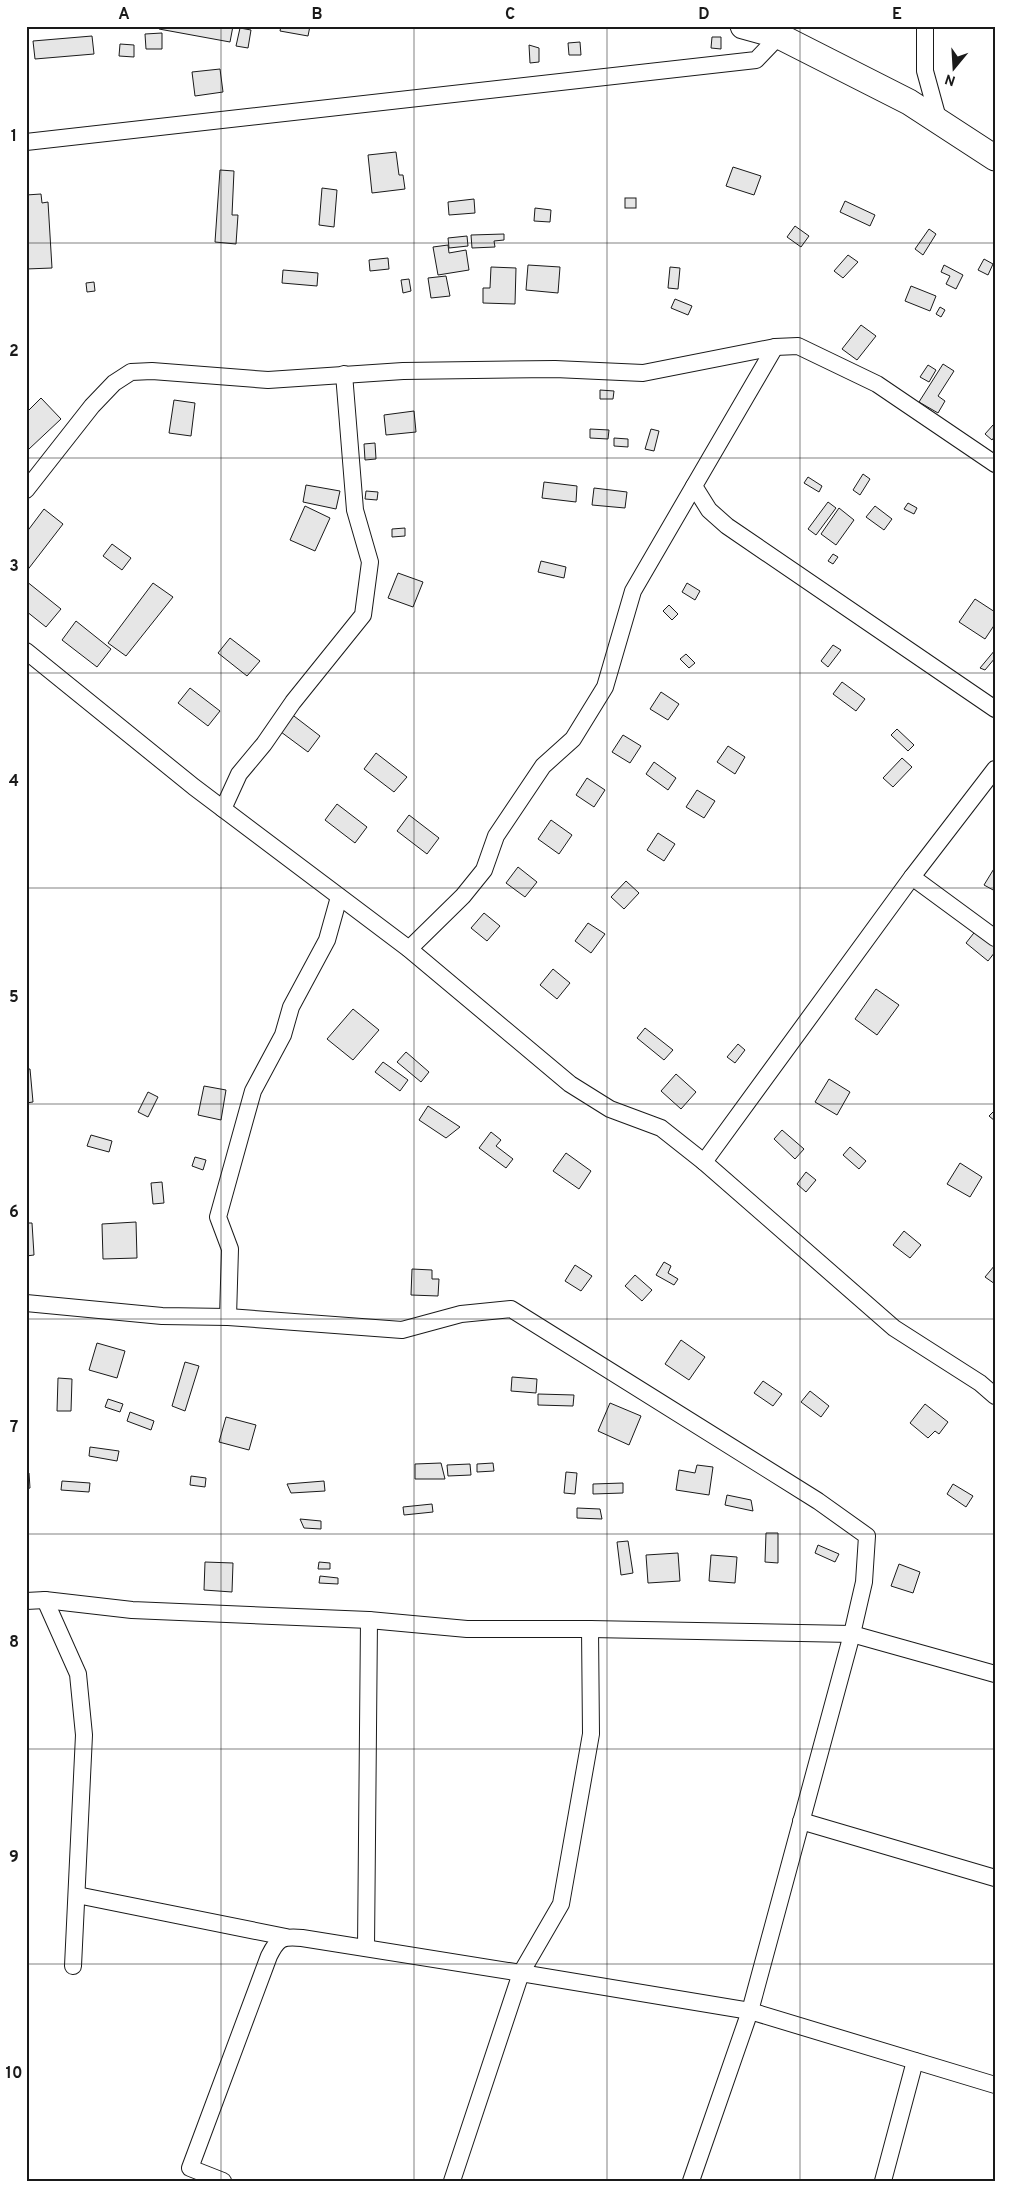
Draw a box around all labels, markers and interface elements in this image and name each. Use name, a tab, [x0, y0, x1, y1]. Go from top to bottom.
text: A	[118, 5, 130, 25]
text: B	[311, 5, 323, 25]
text: C	[505, 5, 515, 25]
text: D	[698, 5, 710, 25]
text: E	[892, 5, 902, 25]
north arrow	[928, 42, 978, 92]
text: N	[943, 69, 958, 89]
text: 1	[11, 127, 17, 147]
text: 2	[9, 342, 19, 362]
text: 3	[9, 557, 19, 577]
text: 4	[9, 772, 19, 792]
text: 5	[9, 988, 19, 1008]
text: 6	[9, 1203, 19, 1223]
text: 7	[10, 1418, 18, 1438]
text: 8	[9, 1633, 19, 1653]
text: 9	[9, 1848, 19, 1868]
text: 10	[6, 2064, 22, 2084]

